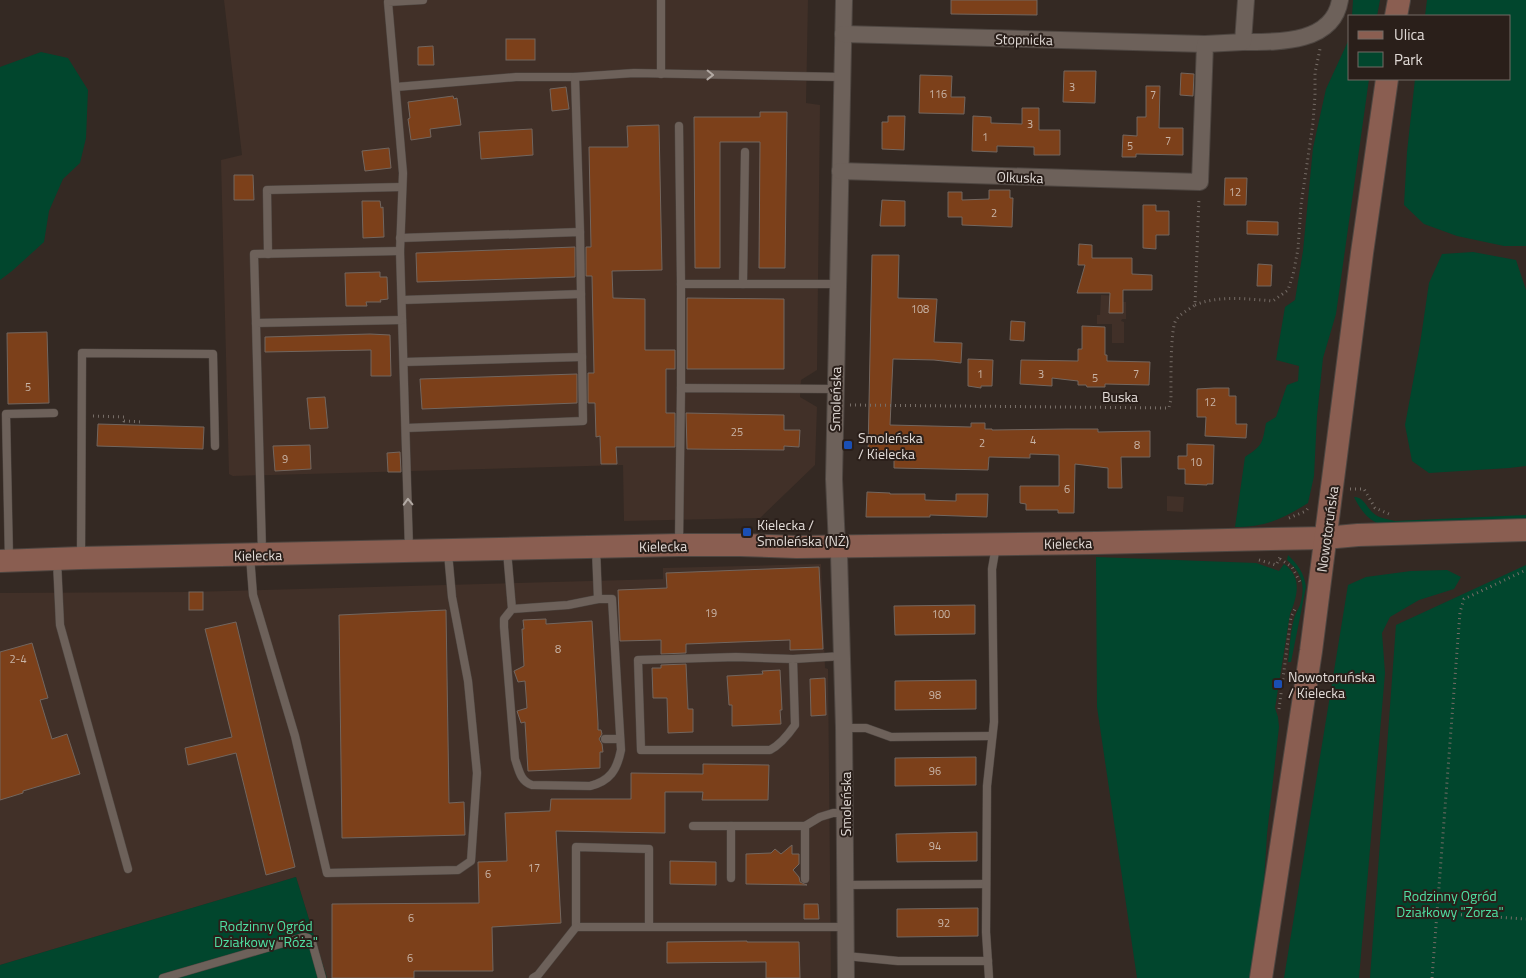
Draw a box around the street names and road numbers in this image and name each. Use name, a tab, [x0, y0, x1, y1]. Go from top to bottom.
street label: Stopnicka	[995, 28, 1053, 50]
street label: Olkuska	[996, 166, 1044, 188]
street label: Smoleńska	[824, 366, 846, 432]
street label: Buska	[1102, 386, 1138, 407]
street label: Nowotoruńska	[1311, 484, 1343, 574]
street label: Kielecka	[1044, 532, 1092, 554]
street label: Kielecka	[639, 535, 687, 557]
street label: Kielecka	[234, 544, 282, 566]
street label: Smoleńska	[835, 772, 856, 836]

